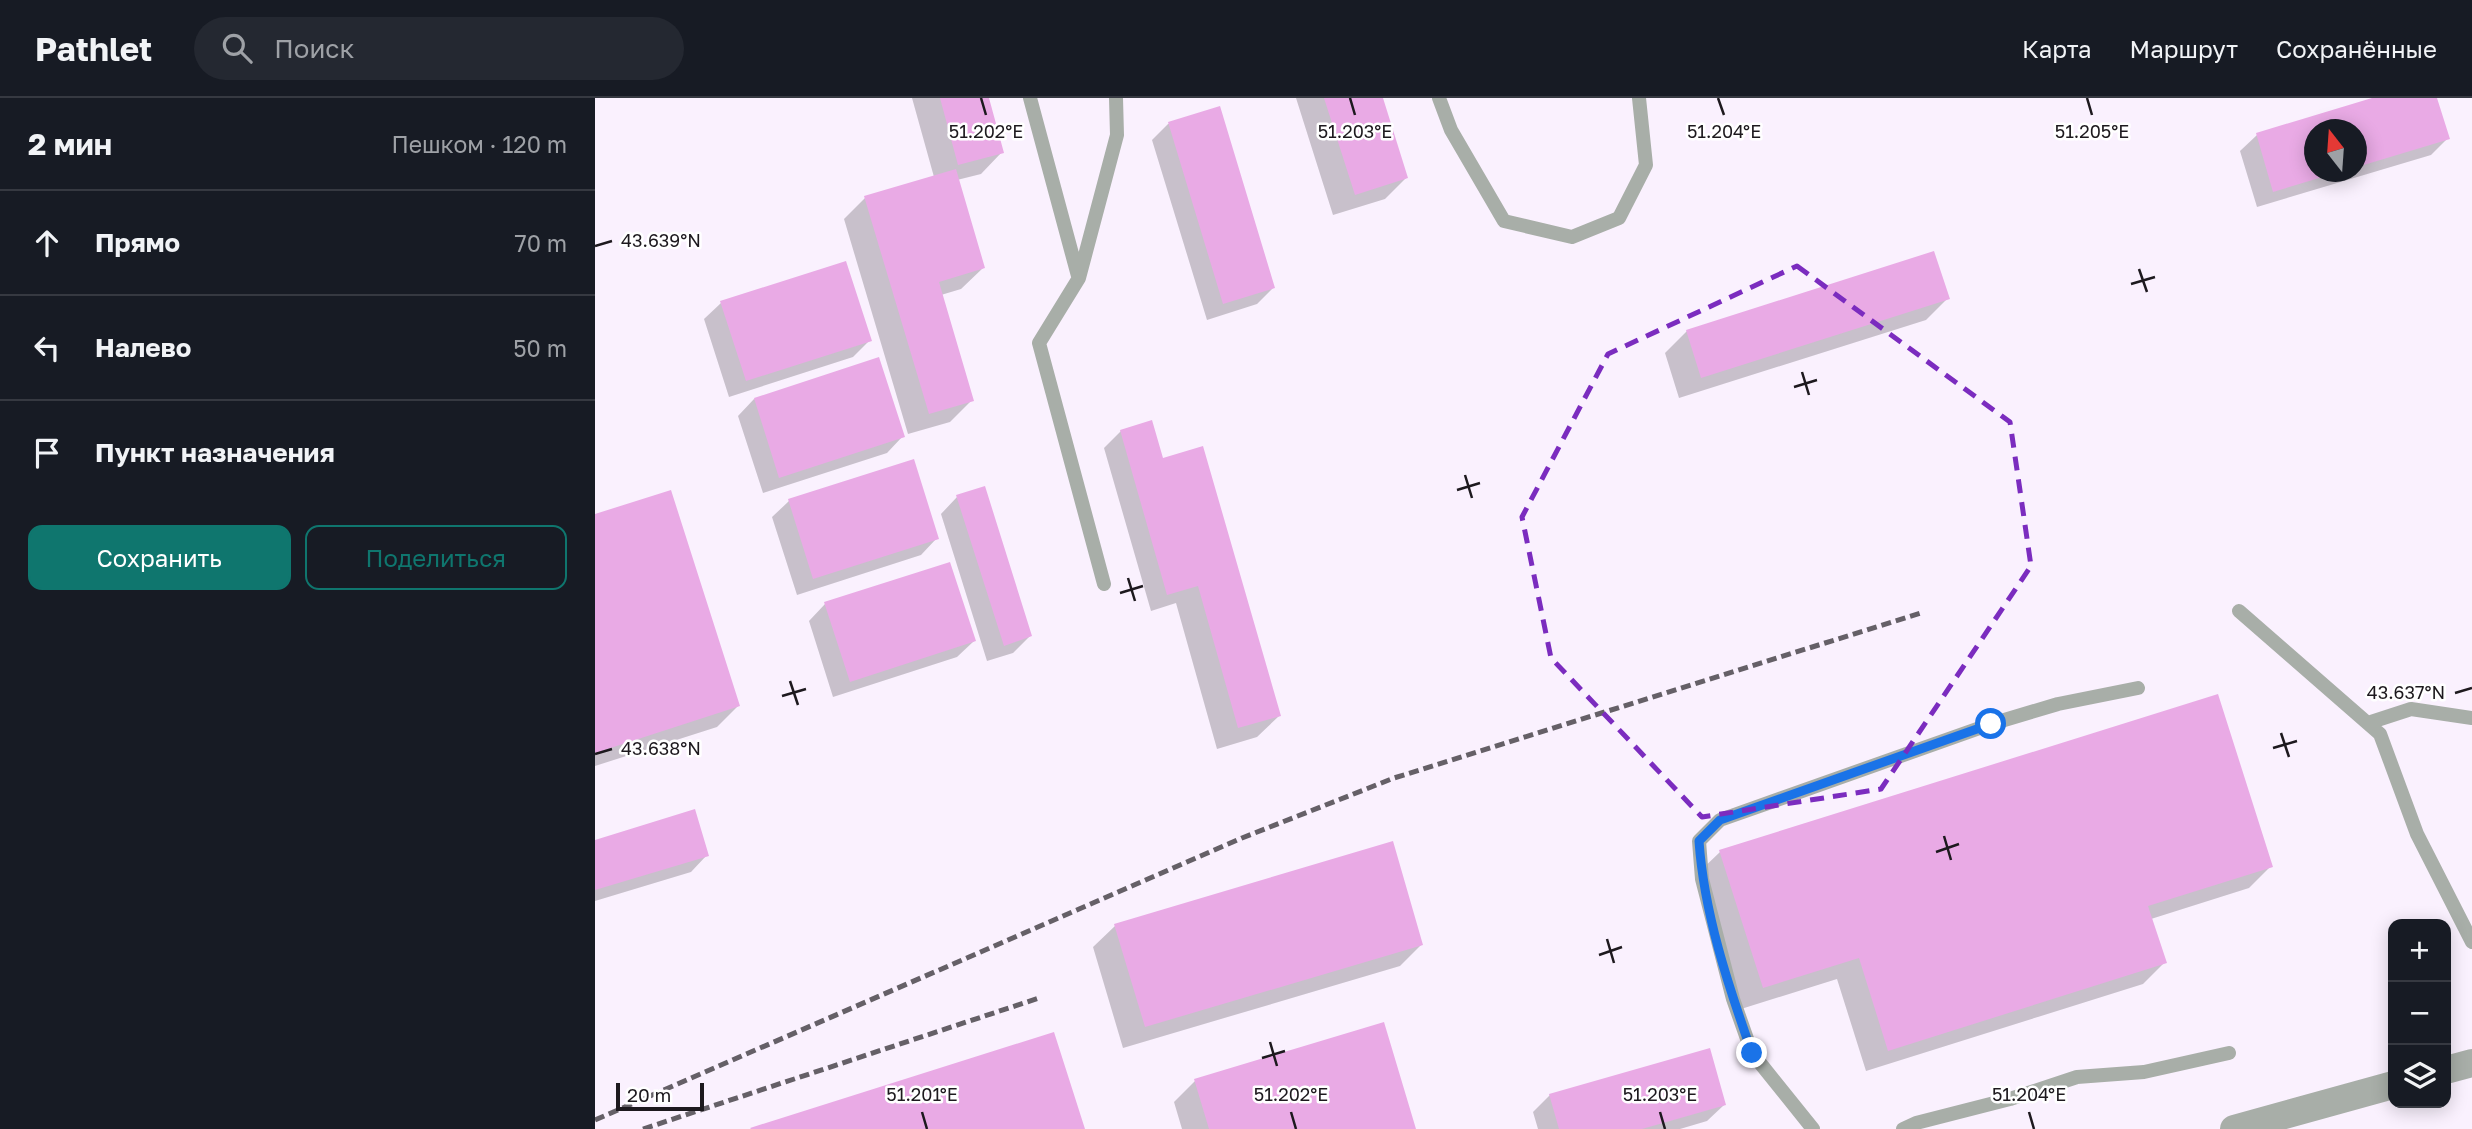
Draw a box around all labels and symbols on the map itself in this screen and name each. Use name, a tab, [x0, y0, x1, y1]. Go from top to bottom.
north arrow	[2304, 119, 2367, 182]
text: 51.202°E	[949, 120, 1023, 142]
text: 51.203°E	[1318, 120, 1392, 142]
text: 51.204°E	[1687, 120, 1761, 142]
text: 51.205°E	[2055, 120, 2129, 142]
text: 43.639°N	[621, 229, 701, 251]
text: 43.637°N	[2367, 681, 2445, 703]
route start	[1975, 708, 2006, 739]
text: 43.638°N	[621, 737, 701, 759]
route end	[1736, 1037, 1767, 1068]
scale bar	[616, 1080, 703, 1112]
text: 51.201°E	[886, 1083, 958, 1105]
text: 51.202°E	[1254, 1083, 1328, 1105]
text: 51.203°E	[1623, 1083, 1697, 1105]
text: 51.204°E	[1992, 1083, 2066, 1105]

